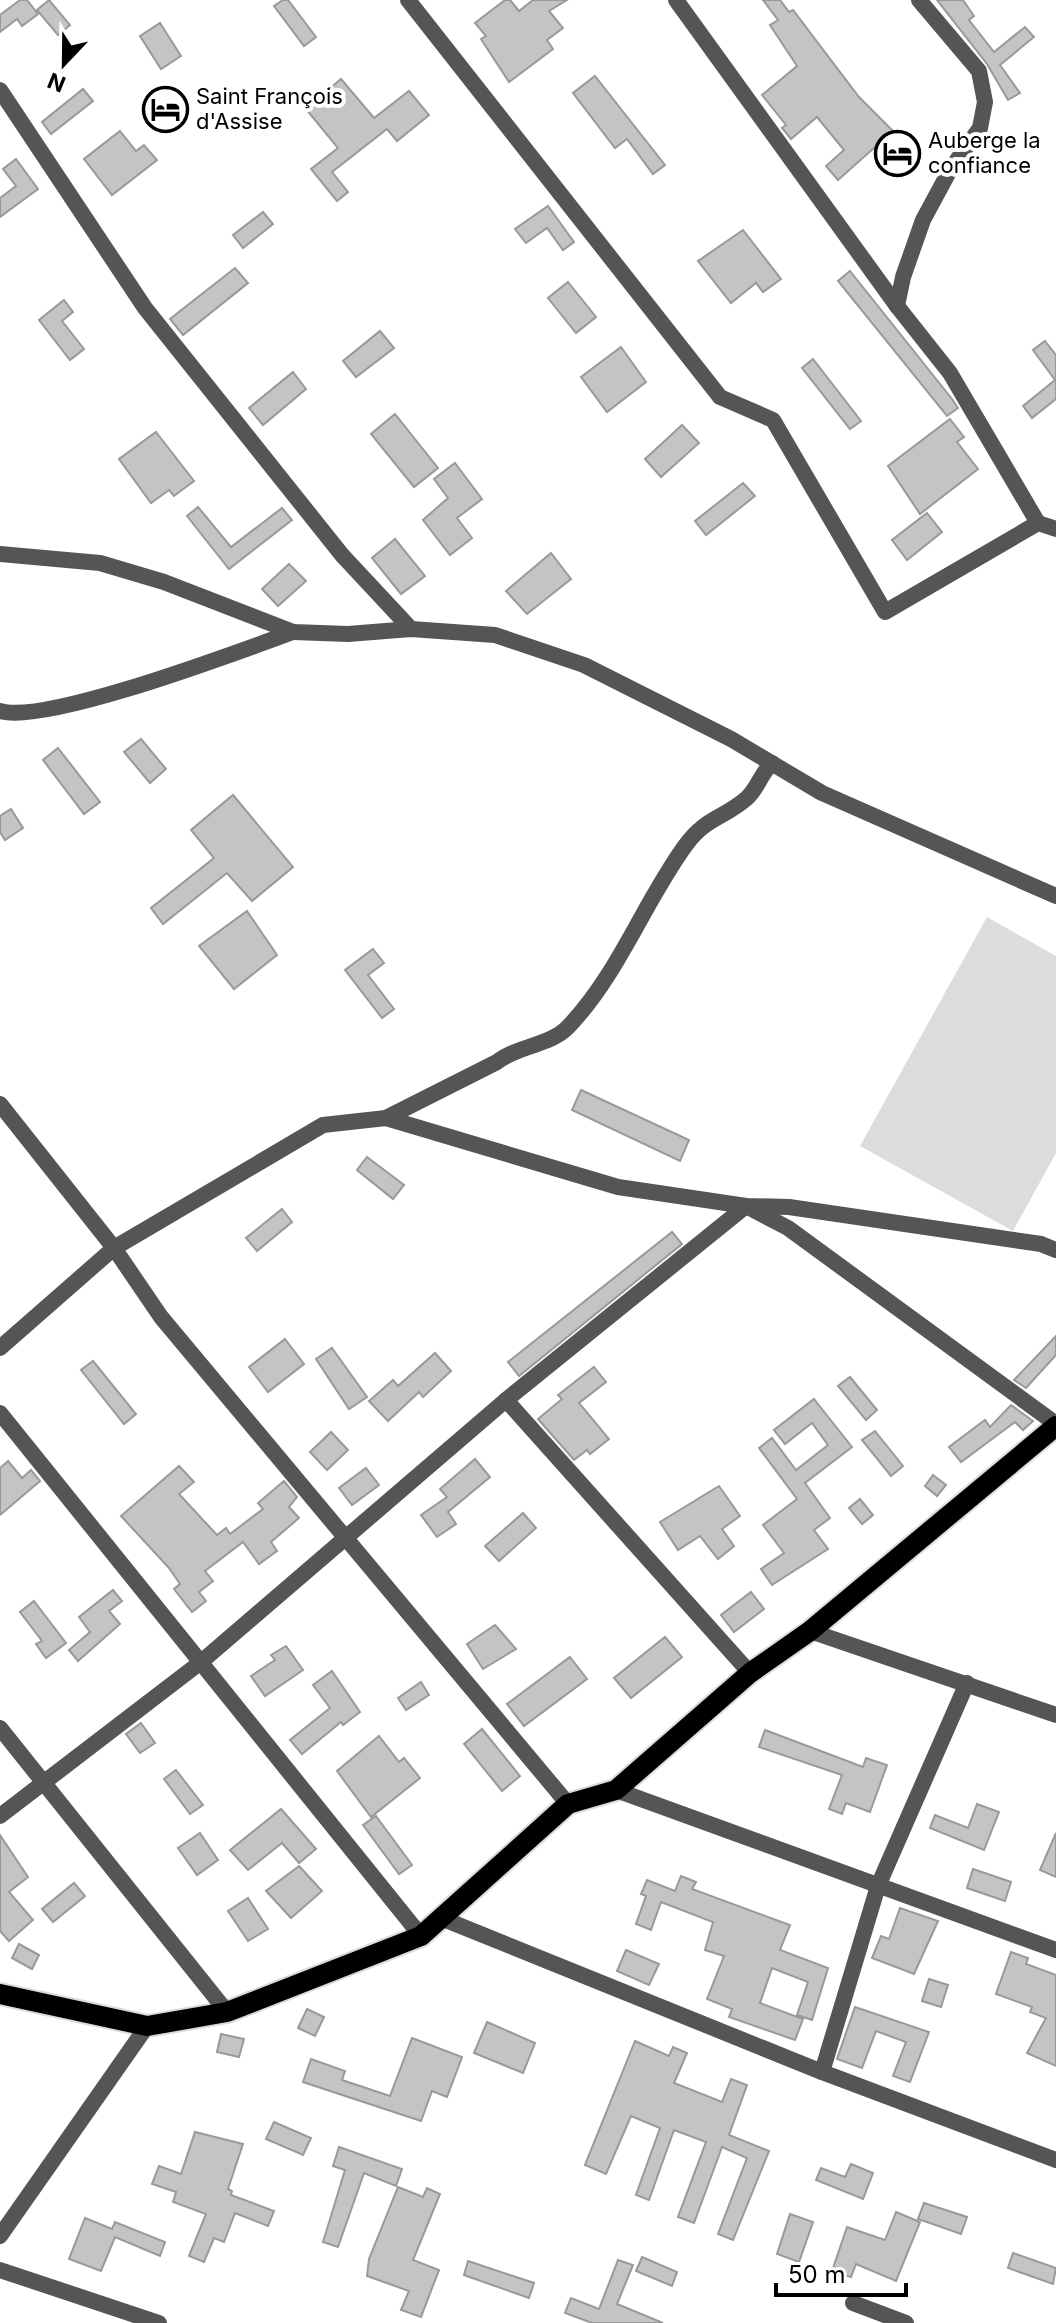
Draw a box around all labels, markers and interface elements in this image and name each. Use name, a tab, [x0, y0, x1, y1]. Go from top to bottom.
north arrow	[24, 24, 104, 104]
text: N	[44, 67, 69, 98]
place label: Saint François d'Assise	[196, 83, 343, 134]
hotel icon: Saint François d'Assise	[141, 85, 189, 133]
place label: Auberge la confiance	[928, 127, 1041, 178]
hotel icon: Auberge la confiance	[873, 129, 921, 177]
scale bar	[776, 2247, 906, 2297]
text: 50 m	[788, 2260, 846, 2289]

